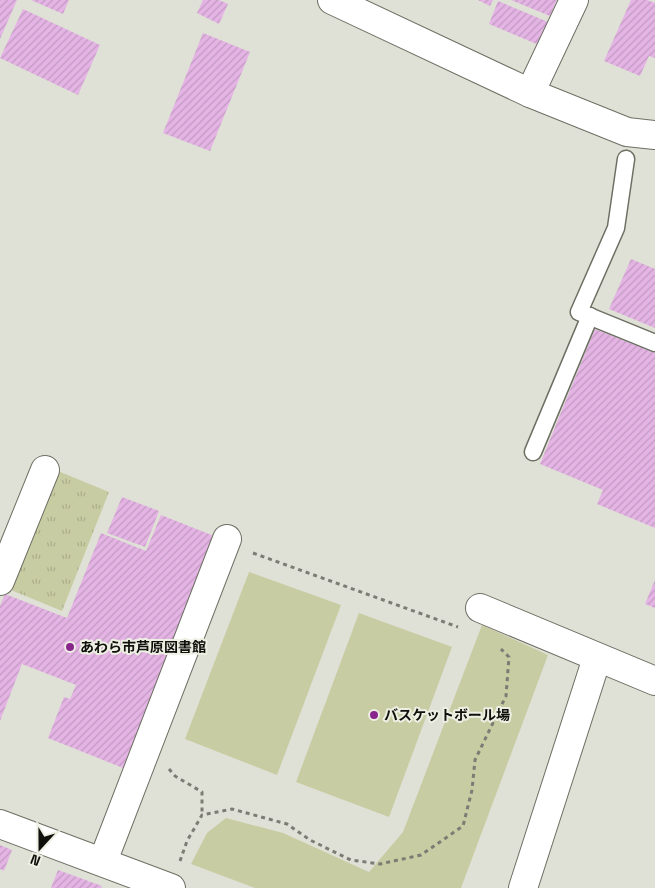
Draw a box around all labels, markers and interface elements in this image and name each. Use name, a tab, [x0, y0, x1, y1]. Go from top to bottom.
place label: あわら市芦原図書館	[80, 638, 206, 656]
marker: あわら市芦原図書館	[64, 641, 76, 653]
place label: バスケットボール場	[384, 706, 510, 724]
marker: バスケットボール場	[368, 709, 380, 721]
north arrow	[15, 823, 65, 873]
text: N	[28, 850, 43, 870]

